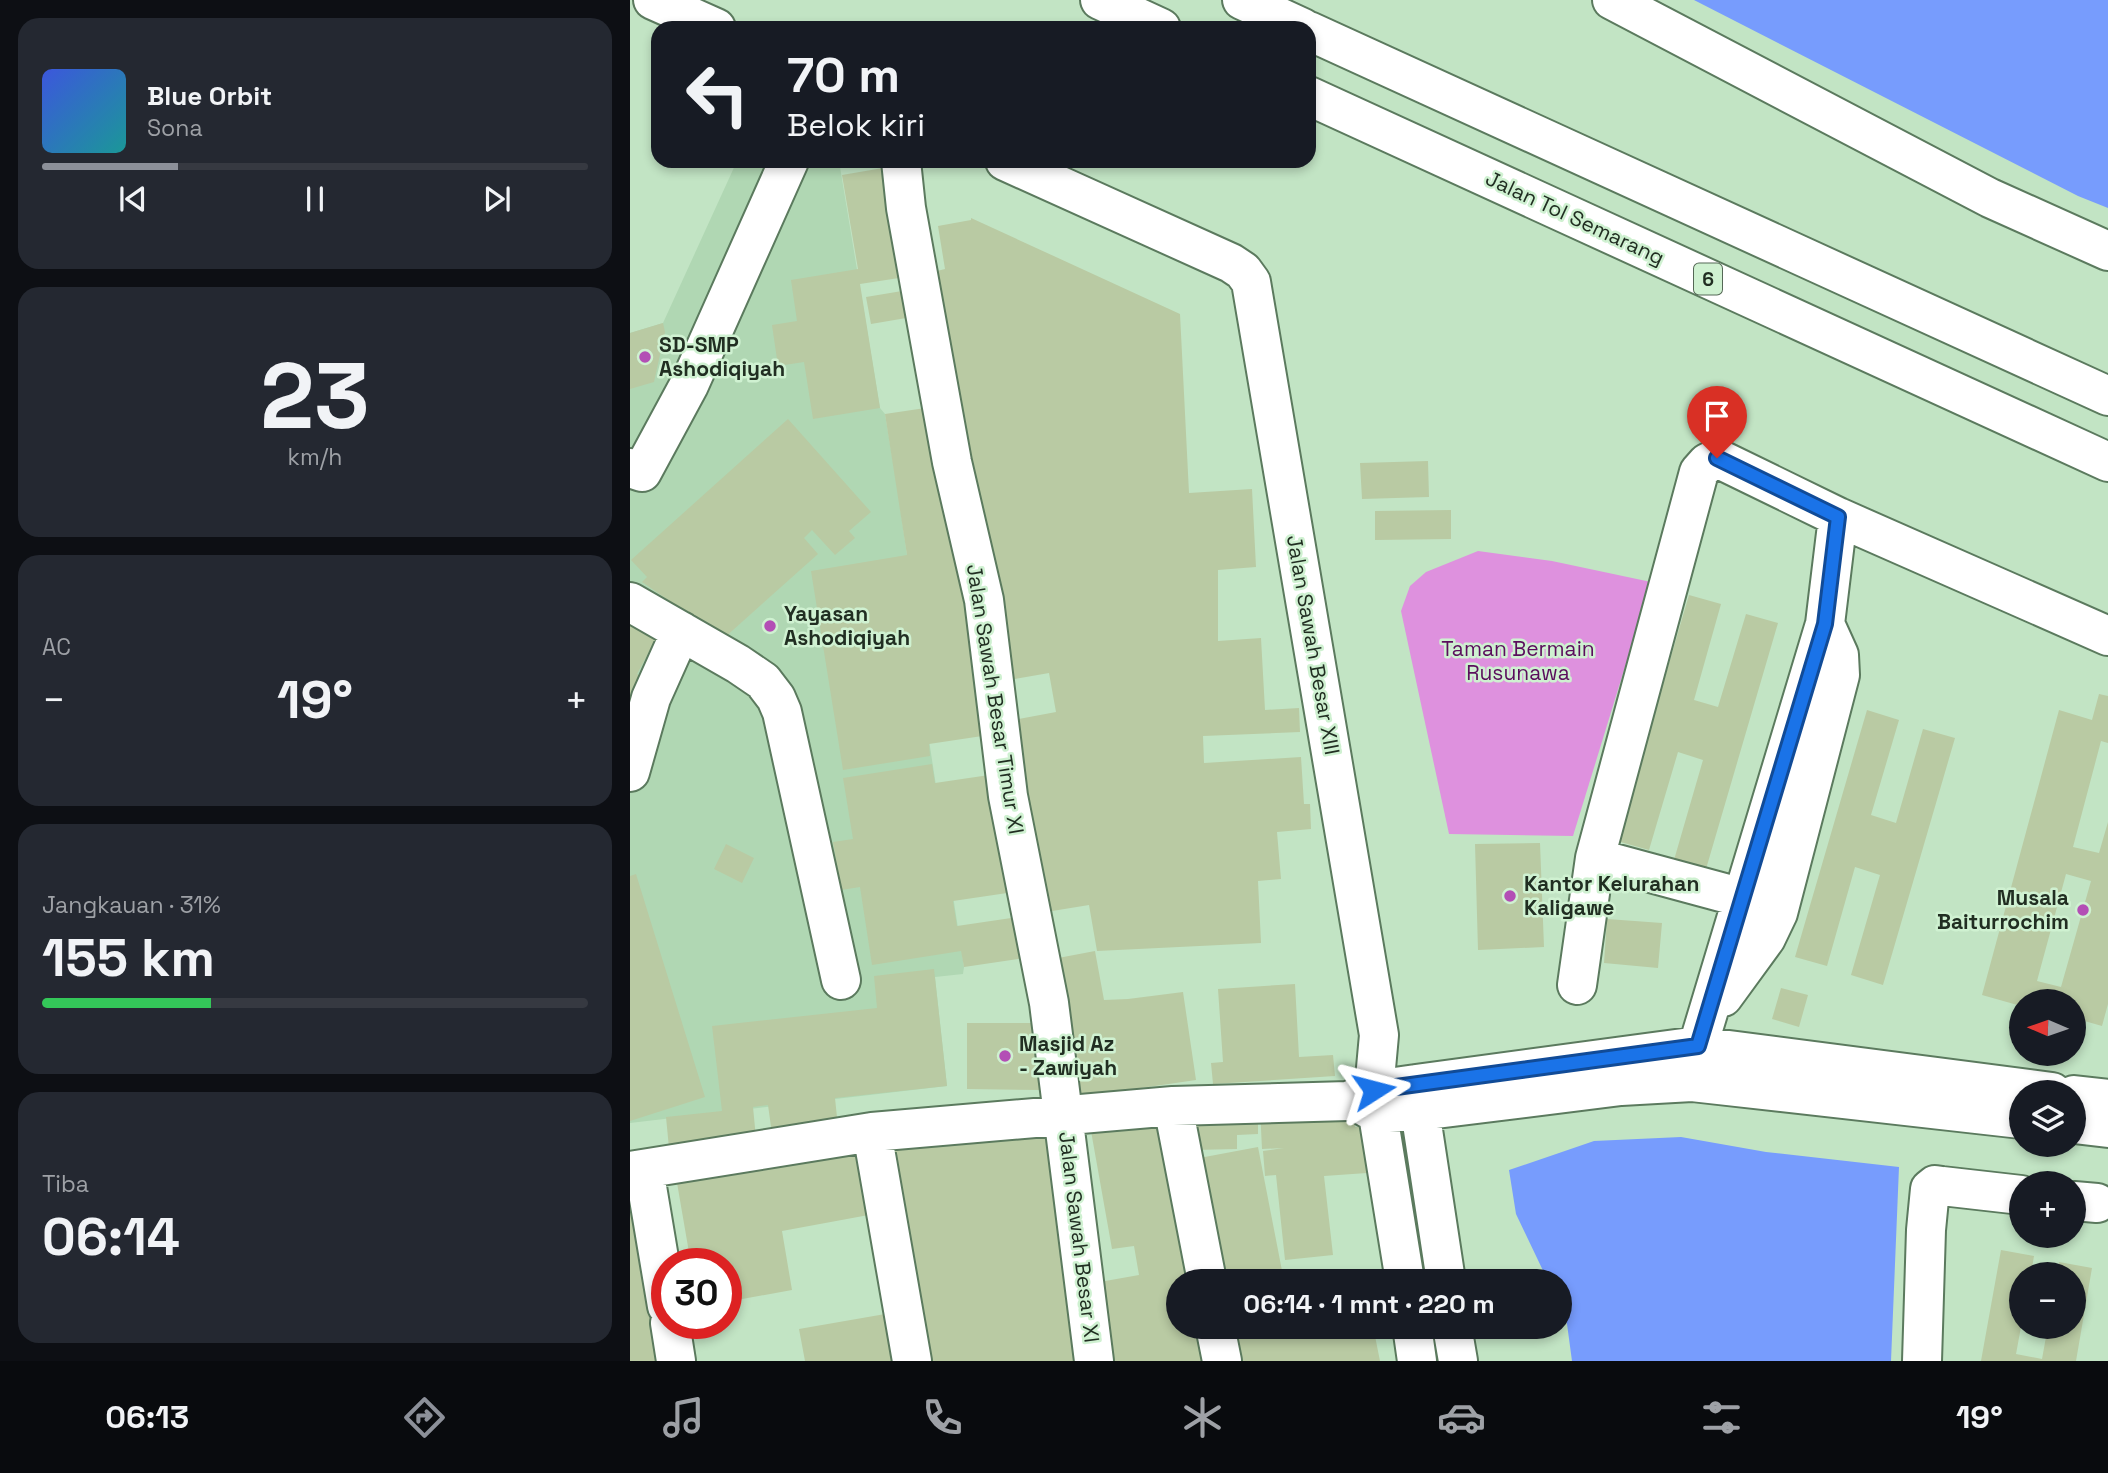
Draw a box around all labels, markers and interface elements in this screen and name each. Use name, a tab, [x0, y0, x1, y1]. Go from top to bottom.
text: 70 m	[787, 44, 900, 106]
icon: left	[672, 49, 763, 140]
text: Blue Orbit	[147, 79, 272, 113]
text: Belok kiri	[787, 105, 925, 145]
text: Sona	[147, 113, 203, 143]
street label: Jalan Tol Semarang	[1482, 164, 1669, 271]
icon: previous	[114, 180, 152, 218]
icon: pause	[296, 180, 334, 218]
icon: next	[478, 180, 516, 218]
road number: 6	[1694, 264, 1722, 294]
place label: SD-SMP Ashodiqiyah	[659, 331, 785, 382]
text: 23	[260, 338, 370, 455]
marker: SD-SMP Ashodiqiyah	[637, 349, 653, 365]
pin	[1687, 386, 1747, 458]
icon: arrive	[1698, 397, 1736, 435]
text: km/h	[288, 442, 342, 472]
street label: Jalan Sawah Besar XIII	[1281, 533, 1346, 757]
street label: Jalan Sawah Besar Timur XI	[961, 562, 1030, 836]
place label: Yayasan Ashodiqiyah	[784, 600, 910, 651]
marker: Yayasan Ashodiqiyah	[762, 618, 778, 634]
text: AC	[42, 632, 71, 662]
park label: Taman Bermain Rusunawa	[1441, 635, 1595, 686]
text: 19°	[277, 667, 353, 733]
text: −	[42, 676, 66, 724]
text: +	[564, 676, 588, 724]
place label: Kantor Kelurahan Kaligawe	[1524, 870, 1699, 921]
place label: Musala Baiturrochim	[1937, 884, 2069, 935]
marker: Kantor Kelurahan Kaligawe	[1502, 888, 1518, 904]
text: Jangkauan · 31%	[42, 890, 221, 920]
marker: Musala Baiturrochim	[2075, 902, 2091, 918]
text: 155 km	[42, 925, 215, 991]
north arrow	[2009, 989, 2086, 1066]
map controls	[2009, 989, 2086, 1339]
place label: Masjid Az - Zawiyah	[1019, 1030, 1117, 1081]
marker: Masjid Az - Zawiyah	[997, 1048, 1013, 1064]
position arrow	[1337, 1053, 1411, 1127]
button: layers	[2009, 1080, 2086, 1157]
street label: Jalan Sawah Besar XI	[1053, 1130, 1106, 1344]
text: Tiba	[42, 1169, 89, 1199]
button: +	[2009, 1171, 2086, 1248]
text: 06:14	[42, 1204, 180, 1270]
speed limit sign: 30	[651, 1248, 742, 1339]
button: −	[2009, 1262, 2086, 1339]
text: 06:14 · 1 mnt · 220 m	[1243, 1287, 1495, 1321]
icon: directions	[400, 1393, 449, 1442]
icon: music	[659, 1393, 708, 1442]
icon: phone	[918, 1393, 967, 1442]
icon: climate	[1178, 1393, 1227, 1442]
icon: car	[1437, 1393, 1486, 1442]
icon: filters	[1697, 1393, 1746, 1442]
text: 06:13	[105, 1397, 189, 1437]
text: 19°	[1956, 1397, 2003, 1437]

